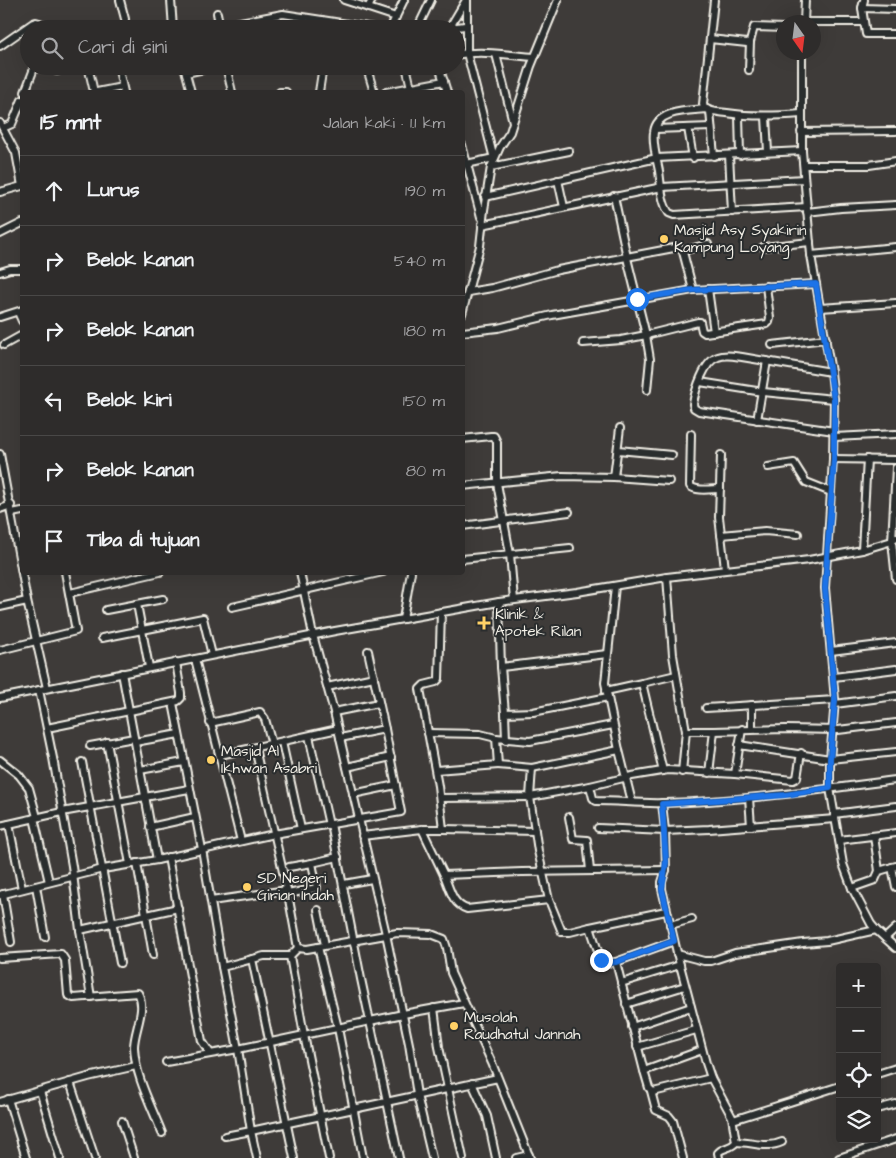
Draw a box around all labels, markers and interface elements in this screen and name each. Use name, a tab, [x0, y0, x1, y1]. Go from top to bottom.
north arrow	[776, 15, 821, 60]
search box	[20, 20, 465, 75]
icon: search	[38, 34, 66, 62]
text: Cari di sini	[78, 34, 167, 61]
text: 15 mnt	[40, 108, 101, 137]
text: Jalan kaki · 1.1 km	[323, 112, 445, 134]
icon: ahead	[40, 177, 68, 205]
text: Lurus	[87, 177, 139, 204]
text: 190 m	[405, 180, 445, 202]
place label: Masjid Asy Syakirin Kampung Loyang	[674, 220, 807, 259]
marker: Masjid Asy Syakirin Kampung Loyang	[658, 233, 670, 245]
icon: right	[40, 247, 68, 275]
text: Belok kanan	[87, 247, 194, 274]
text: 540 m	[394, 250, 445, 272]
route start	[626, 288, 649, 311]
icon: right	[40, 317, 68, 345]
text: Belok kanan	[87, 317, 194, 344]
text: 180 m	[404, 320, 445, 342]
icon: left	[40, 387, 68, 415]
text: Belok kiri	[87, 387, 172, 414]
text: 150 m	[403, 390, 445, 412]
icon: right	[40, 457, 68, 485]
text: Belok kanan	[87, 457, 194, 484]
text: 80 m	[406, 460, 445, 482]
icon: arrive	[40, 527, 68, 555]
text: Tiba di tujuan	[87, 527, 199, 554]
place label: Klinik & Apotek Rilan	[495, 604, 582, 642]
marker: Klinik & Apotek Rilan	[477, 616, 491, 630]
place label: Masjid Al Ikhwan Asabri	[221, 741, 318, 779]
marker: Masjid Al Ikhwan Asabri	[205, 754, 217, 766]
place label: SD Negeri Girian Indah	[257, 868, 334, 906]
marker: SD Negeri Girian Indah	[241, 881, 253, 893]
route end	[590, 949, 613, 972]
map controls	[836, 963, 881, 1143]
button: +	[836, 963, 881, 1008]
place label: Musolah Raudhatul Jannah	[464, 1007, 581, 1045]
button: −	[836, 1008, 881, 1053]
marker: Musolah Raudhatul Jannah	[448, 1020, 460, 1032]
button: locate	[836, 1053, 881, 1098]
button: layers	[836, 1098, 881, 1143]

